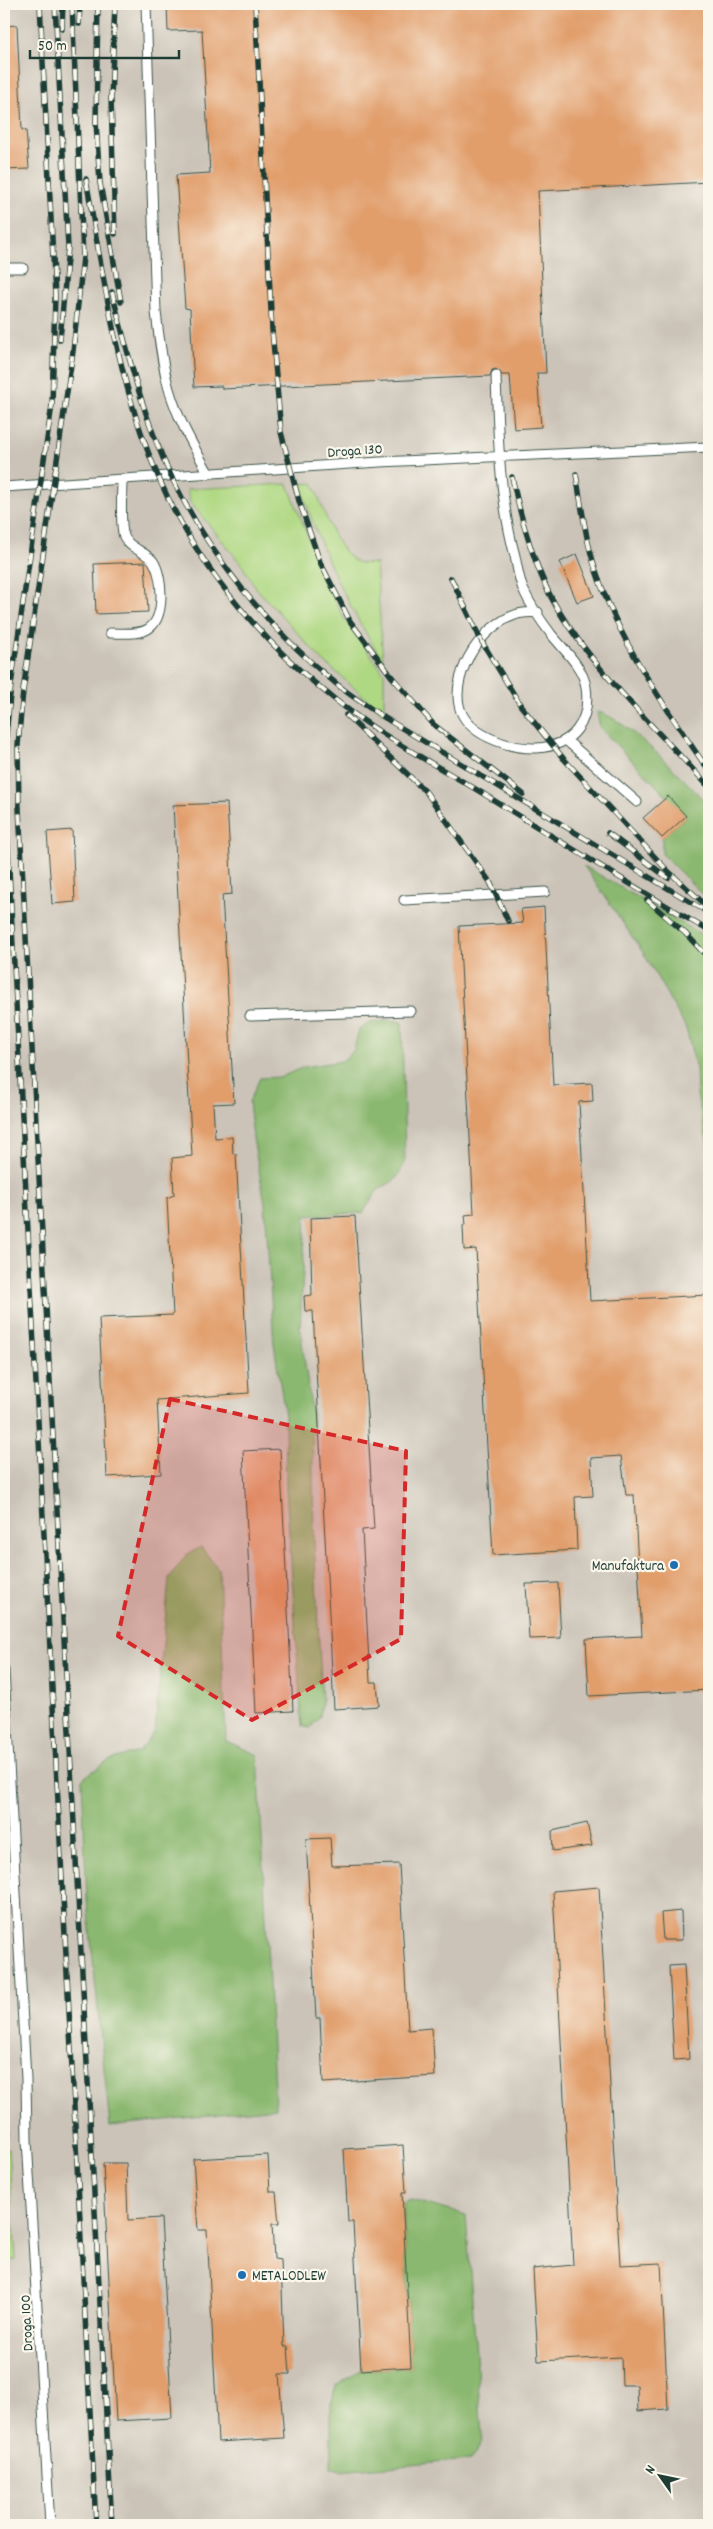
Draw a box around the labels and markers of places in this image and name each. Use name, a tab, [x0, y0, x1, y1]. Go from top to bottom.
place label: Manufaktura	[592, 1556, 665, 1578]
marker: Manufaktura	[668, 1559, 680, 1571]
place label: METALODLEW	[252, 2266, 326, 2288]
marker: METALODLEW	[236, 2269, 248, 2281]

